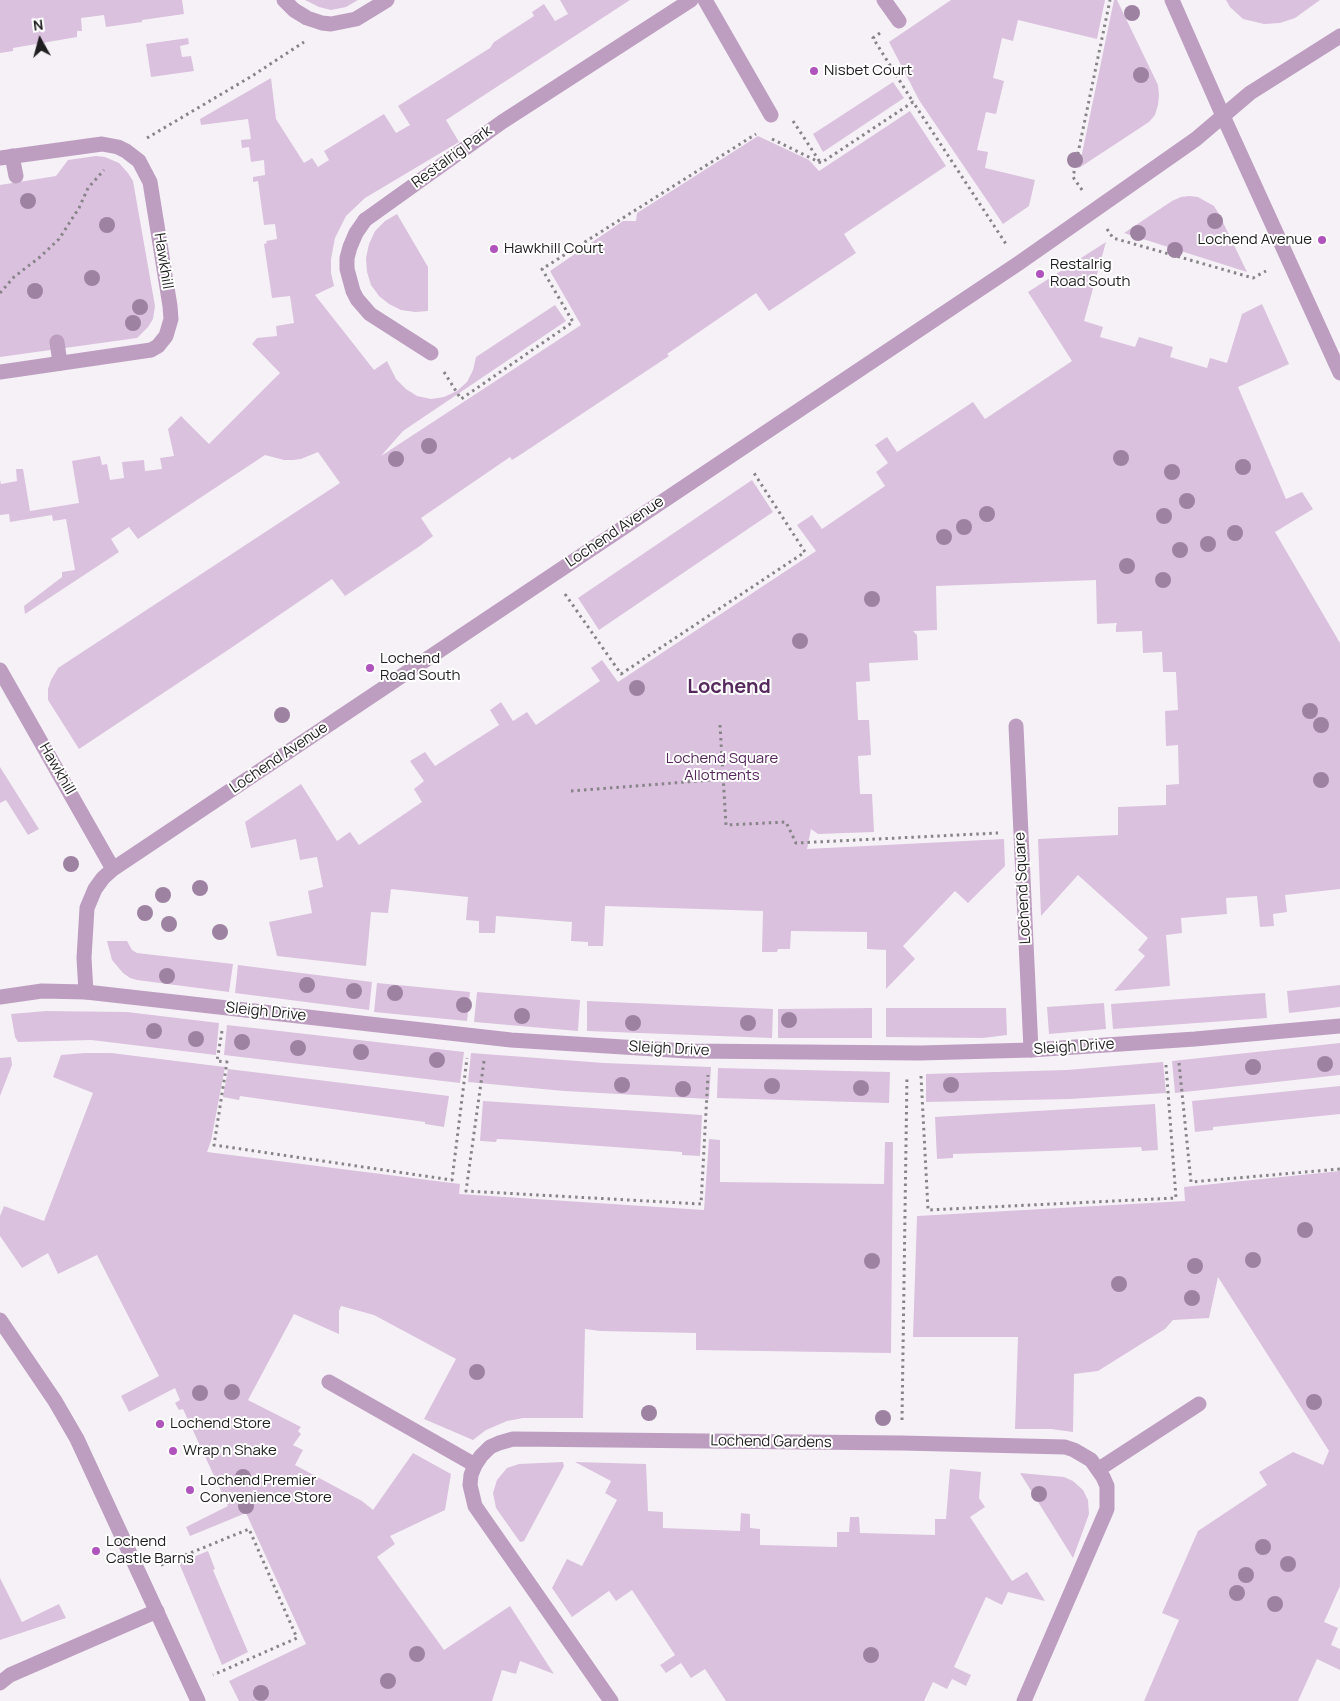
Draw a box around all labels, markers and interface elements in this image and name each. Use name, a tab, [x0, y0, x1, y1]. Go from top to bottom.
north arrow	[15, 15, 65, 65]
text: N	[32, 15, 44, 35]
place label: Nisbet Court	[824, 62, 912, 80]
marker: Nisbet Court	[808, 65, 820, 77]
street label: Restalrig Park	[408, 122, 496, 192]
place label: Lochend Avenue	[1198, 231, 1312, 249]
street label: Hawkhill	[150, 232, 176, 290]
marker: Lochend Avenue	[1316, 234, 1328, 246]
place label: Hawkhill Court	[504, 240, 604, 258]
marker: Hawkhill Court	[488, 243, 500, 255]
place label: Restalrig Road South	[1050, 256, 1130, 291]
marker: Restalrig Road South	[1034, 268, 1046, 280]
street label: Lochend Avenue	[563, 493, 667, 571]
place label: Lochend Road South	[380, 650, 460, 685]
marker: Lochend Road South	[364, 662, 376, 674]
district label: Lochend	[687, 675, 771, 699]
street label: Lochend Avenue	[227, 719, 331, 797]
street label: Hawkhill	[35, 740, 79, 798]
park label: Lochend Square Allotments	[666, 750, 778, 785]
street label: Lochend Square	[1011, 831, 1035, 945]
street label: Sleigh Drive	[225, 999, 307, 1025]
street label: Sleigh Drive	[1033, 1035, 1115, 1059]
street label: Sleigh Drive	[628, 1038, 710, 1060]
place label: Lochend Store	[170, 1415, 271, 1433]
marker: Lochend Store	[154, 1418, 166, 1430]
street label: Lochend Gardens	[710, 1432, 832, 1452]
place label: Wrap n Shake	[183, 1442, 277, 1460]
marker: Wrap n Shake	[167, 1445, 179, 1457]
place label: Lochend Premier Convenience Store	[200, 1472, 332, 1507]
marker: Lochend Premier Convenience Store	[184, 1484, 196, 1496]
place label: Lochend Castle Barns	[106, 1533, 194, 1568]
marker: Lochend Castle Barns	[90, 1545, 102, 1557]

